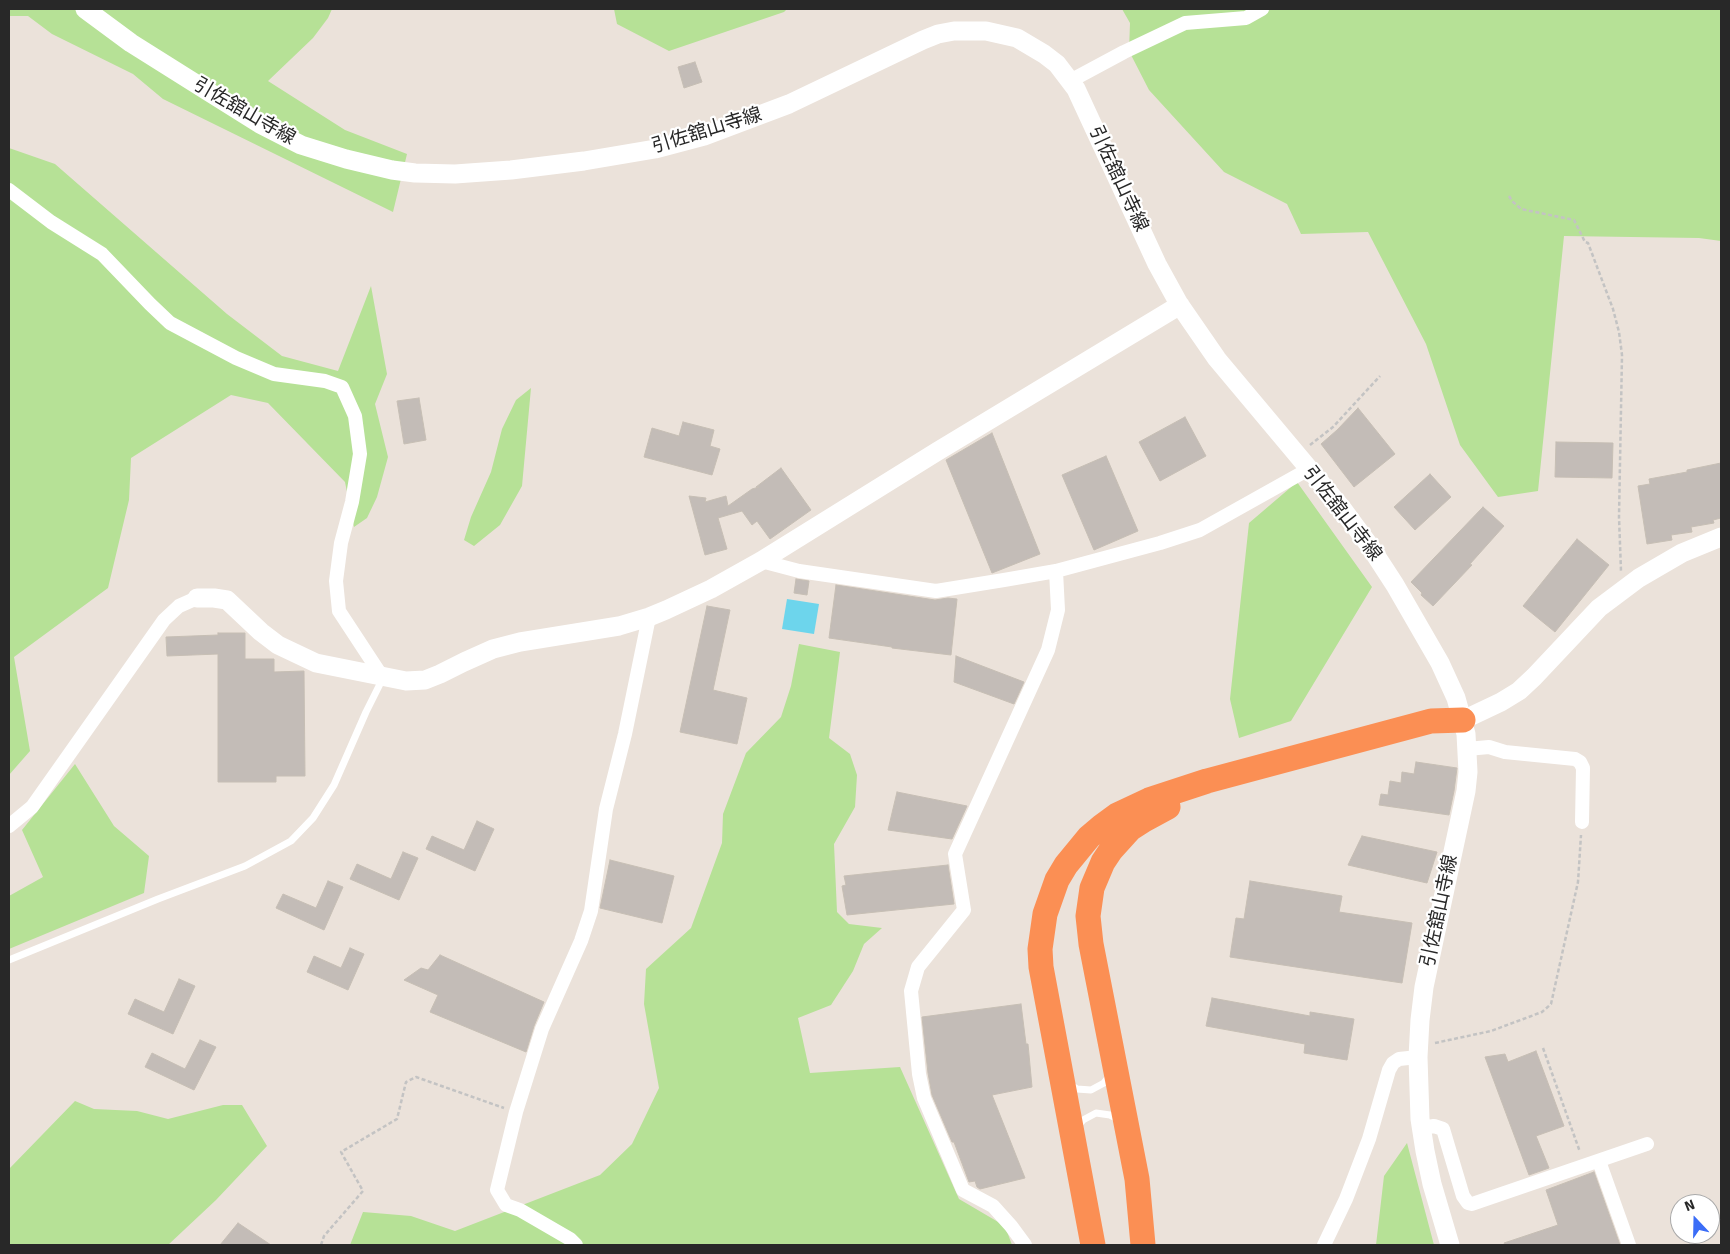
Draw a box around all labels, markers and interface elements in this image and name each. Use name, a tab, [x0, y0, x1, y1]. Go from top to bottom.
street label: 引佐舘山寺線	[189, 74, 299, 150]
street label: 引佐舘山寺線	[649, 103, 765, 159]
street label: 引佐舘山寺線	[1084, 123, 1152, 235]
street label: 引佐舘山寺線	[1298, 462, 1386, 566]
street label: 引佐舘山寺線	[1417, 853, 1463, 969]
north arrow	[1670, 1194, 1720, 1244]
text: N	[1682, 1196, 1697, 1215]

